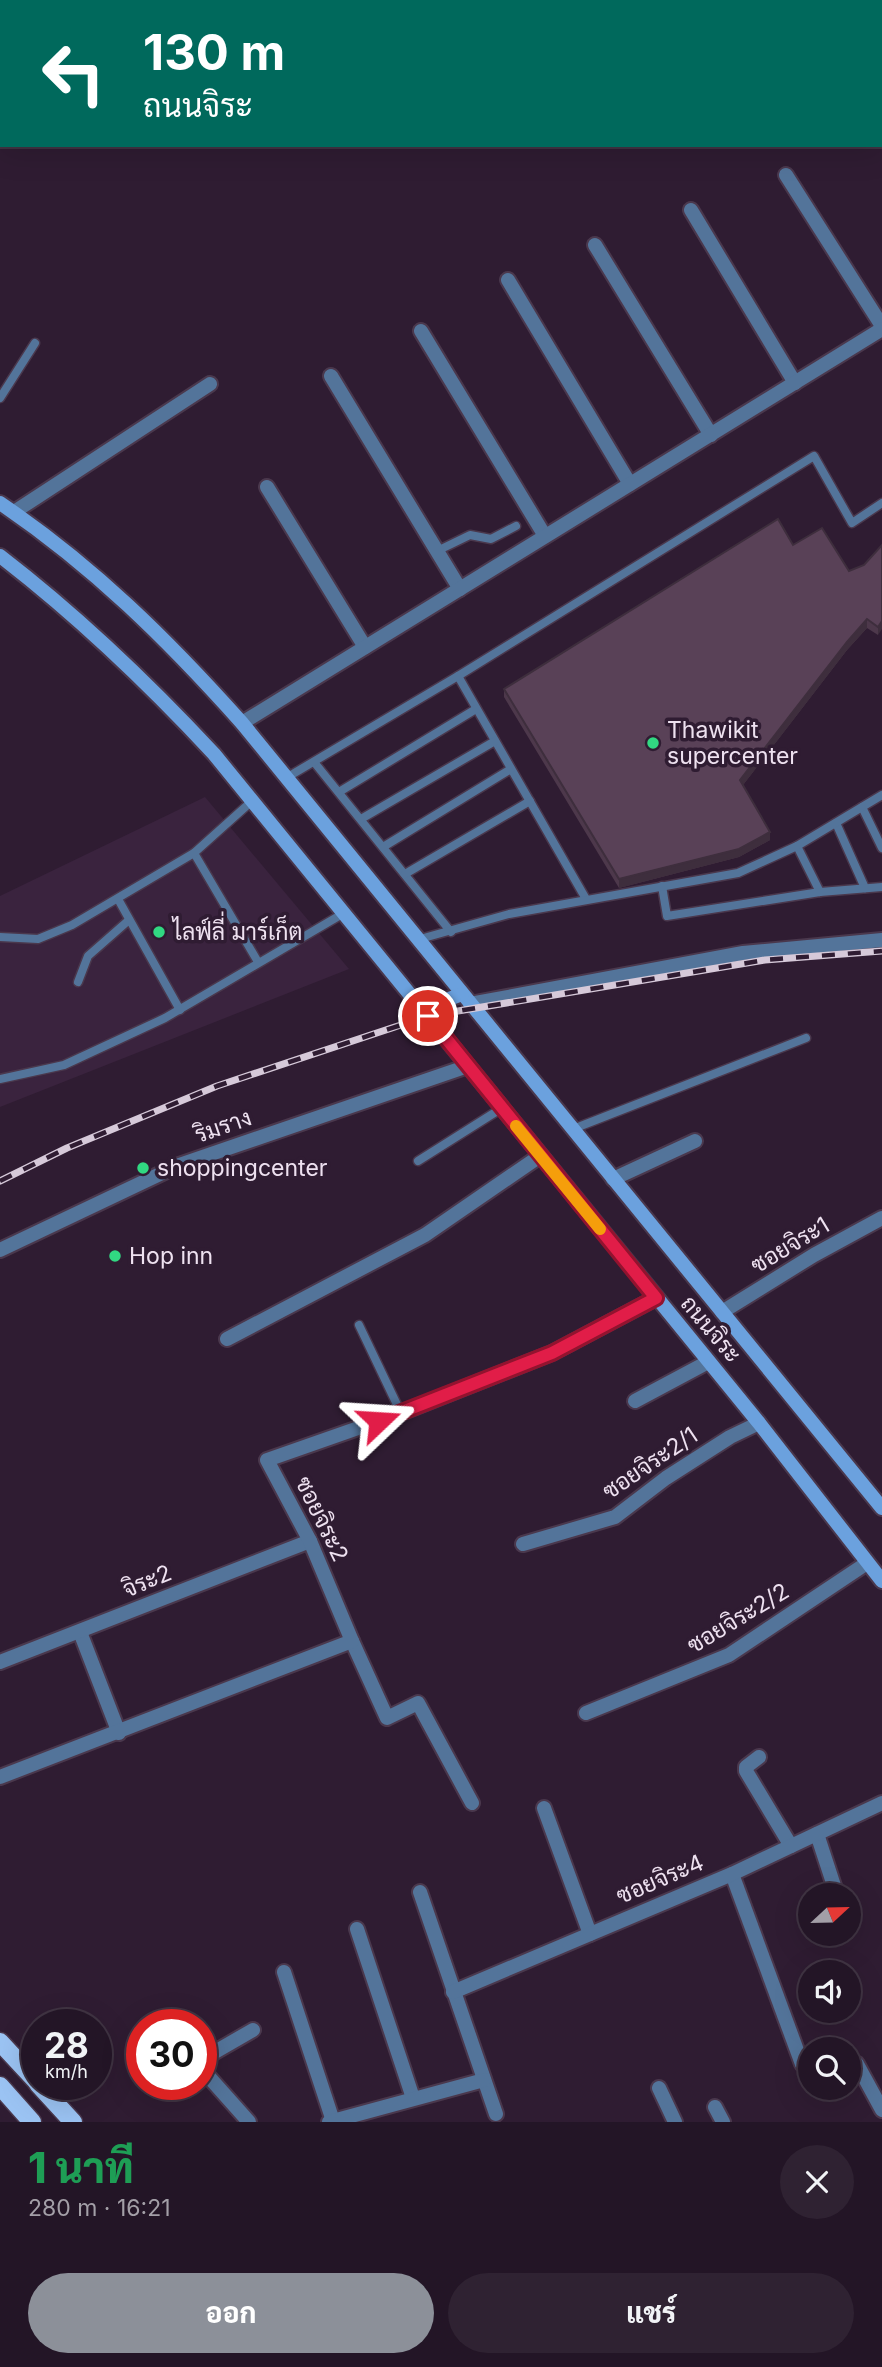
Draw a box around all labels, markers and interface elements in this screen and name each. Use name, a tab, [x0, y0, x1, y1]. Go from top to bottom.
text: 130 m	[143, 23, 285, 82]
icon: left	[28, 28, 119, 119]
text: ถนนจิระ	[143, 86, 253, 125]
place label: Thawikit supercenter	[667, 716, 798, 770]
marker: Thawikit supercenter	[645, 735, 661, 751]
place label: ไลฟ์ลี่ มาร์เก็ต	[171, 911, 302, 946]
marker: ไลฟ์ลี่ มาร์เก็ต	[151, 924, 167, 940]
pin	[398, 986, 458, 1046]
icon: arrive	[409, 997, 447, 1035]
street label: ริมราง	[189, 1103, 255, 1149]
place label: shoppingcenter	[157, 1154, 328, 1182]
marker: shoppingcenter	[135, 1160, 151, 1176]
street label: ซอยจิระ1	[746, 1211, 834, 1279]
place label: Hop inn	[129, 1242, 213, 1270]
marker: Hop inn	[107, 1248, 123, 1264]
street label: ถนนจิระ	[675, 1290, 747, 1368]
position arrow	[342, 1384, 416, 1458]
street label: ซอยจิระ2/1	[597, 1421, 703, 1505]
street label: ซอยจิระ2	[289, 1472, 355, 1566]
street label: จิระ2	[118, 1559, 176, 1604]
street label: ซอยจิระ2/2	[682, 1577, 794, 1659]
street label: ซอยจิระ4	[612, 1848, 708, 1910]
north arrow	[798, 1883, 861, 1946]
map controls	[798, 1883, 861, 2100]
button: sound	[798, 1960, 861, 2023]
speed limit sign: 30	[126, 2009, 217, 2100]
text: 28	[44, 2024, 89, 2066]
button: search	[798, 2037, 861, 2100]
text: km/h	[45, 2061, 88, 2082]
text: 1 นาที	[28, 2142, 134, 2193]
button: close	[780, 2145, 854, 2219]
text: 280 m · 16:21	[28, 2194, 171, 2222]
button: ออก	[28, 2273, 434, 2353]
button: แชร์	[448, 2273, 854, 2353]

